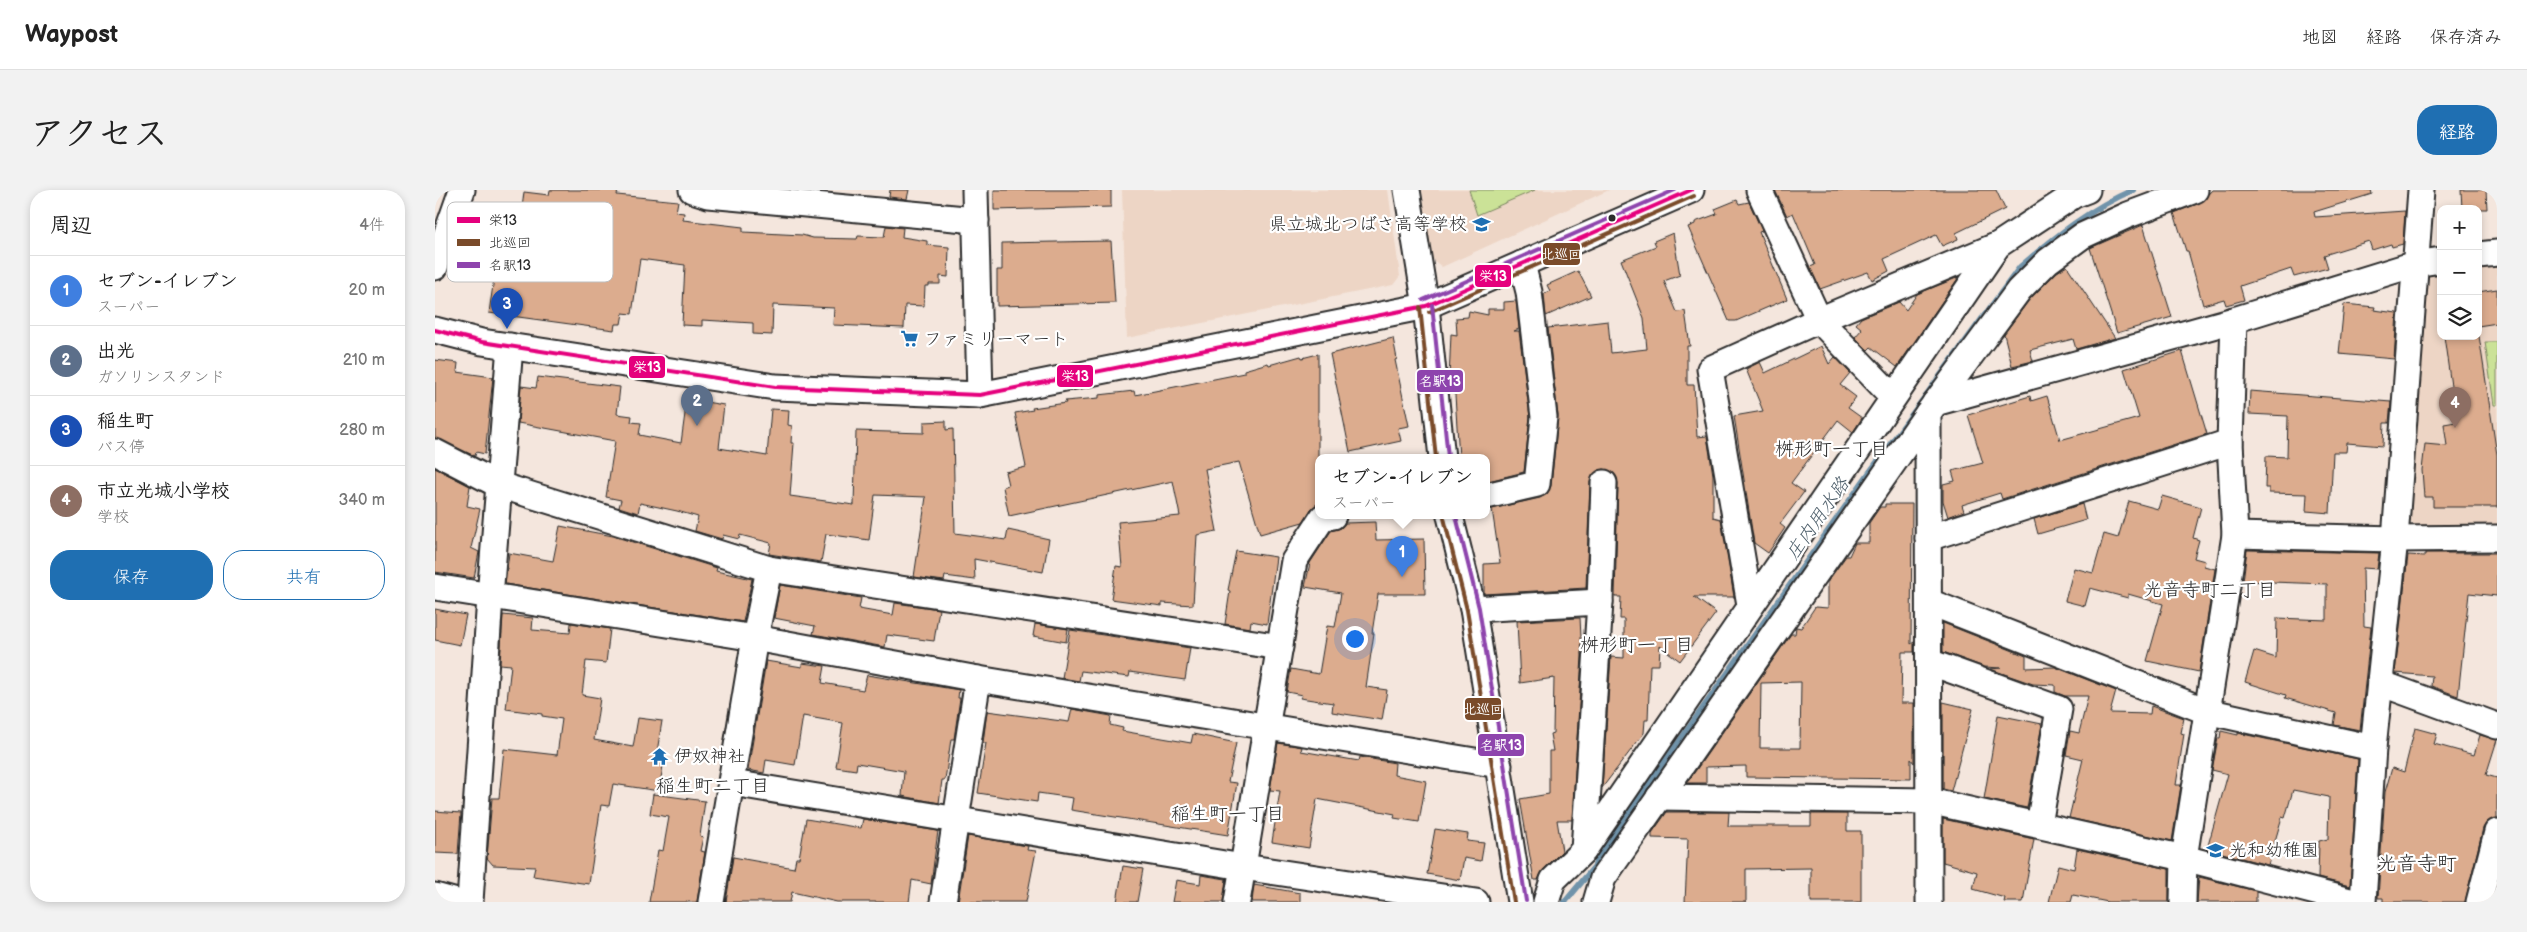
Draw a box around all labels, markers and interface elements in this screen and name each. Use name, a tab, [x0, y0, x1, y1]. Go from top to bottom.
text: Waypost	[25, 20, 118, 49]
text: 地図	[2302, 27, 2338, 48]
text: 経路	[2366, 27, 2402, 48]
text: 保存済み	[2430, 27, 2502, 48]
button: 経路	[2417, 105, 2497, 155]
text: アクセス	[30, 113, 168, 156]
legend	[447, 202, 613, 282]
map controls	[2437, 205, 2482, 340]
button: +	[2437, 205, 2482, 250]
text: 栄13	[489, 212, 517, 229]
text: 周辺	[50, 213, 92, 238]
unlabelled marker	[1607, 213, 1617, 223]
place label: 県立城北つばさ高等学校	[1269, 214, 1467, 235]
school or university icon: 県立城北つばさ高等学校	[1471, 214, 1491, 234]
text: 4件	[359, 216, 385, 235]
text: 北巡回	[489, 234, 531, 251]
line badge: 北巡回	[1542, 242, 1581, 266]
text: 北巡回	[1540, 246, 1582, 263]
button: −	[2437, 250, 2482, 295]
text: 名駅13	[489, 257, 531, 274]
line badge: 栄13	[1474, 264, 1512, 288]
text: 栄13	[1479, 268, 1507, 285]
text: セブン-イレブン	[97, 270, 238, 293]
text: 1	[63, 281, 69, 300]
text: 20 m	[349, 281, 385, 300]
pin: 3	[491, 288, 523, 329]
button: layers	[2437, 295, 2482, 340]
text: スーパー	[97, 298, 160, 317]
supermarket icon: ファミリーマート	[900, 329, 920, 349]
place label: ファミリーマート	[924, 329, 1068, 350]
text: 出光	[97, 340, 135, 363]
text: 2	[61, 351, 71, 370]
text: 210 m	[343, 351, 385, 370]
line badge: 栄13	[628, 355, 666, 379]
text: 栄13	[633, 359, 661, 376]
line badge: 栄13	[1056, 364, 1094, 388]
text: ガソリンスタンド	[97, 368, 225, 387]
text: 栄13	[1061, 368, 1089, 385]
line badge: 名駅13	[1416, 369, 1464, 393]
text: 名駅13	[1419, 373, 1461, 390]
pin: 2	[681, 385, 713, 426]
pin: 4	[2439, 387, 2471, 428]
text: 稲生町	[97, 410, 154, 433]
text: 3	[61, 421, 71, 440]
text: 280 m	[339, 421, 385, 440]
text: バス停	[97, 438, 145, 457]
district label: 桝形町一丁目	[1775, 438, 1889, 461]
popup	[1315, 454, 1490, 519]
text: セブン-イレブン	[1332, 466, 1473, 489]
water label: 庄内用水路	[1781, 473, 1855, 565]
text: 市立光城小学校	[97, 480, 230, 503]
text: 4	[61, 491, 71, 510]
text: 340 m	[338, 491, 385, 510]
text: スーパー	[1332, 494, 1395, 513]
text: 学校	[97, 508, 129, 527]
pin: 1	[1386, 536, 1418, 577]
button: 保存	[50, 550, 213, 600]
button: 共有	[223, 550, 385, 600]
district label: 光音寺町二丁目	[2143, 579, 2277, 602]
your location	[1342, 626, 1368, 652]
district label: 桝形町一丁目	[1580, 634, 1694, 657]
line badge: 北巡回	[1464, 697, 1502, 721]
text: 北巡回	[1462, 701, 1504, 718]
line badge: 名駅13	[1477, 733, 1525, 757]
text: 名駅13	[1480, 737, 1522, 754]
temple icon: 伊奴神社	[650, 746, 670, 766]
place label: 伊奴神社	[674, 746, 746, 767]
district label: 稲生町二丁目	[656, 775, 770, 798]
district label: 稲生町一丁目	[1171, 803, 1285, 826]
school or university icon: 光和幼稚園	[2205, 840, 2225, 860]
place label: 光和幼稚園	[2229, 840, 2319, 861]
district label: 光音寺町	[2377, 852, 2457, 876]

